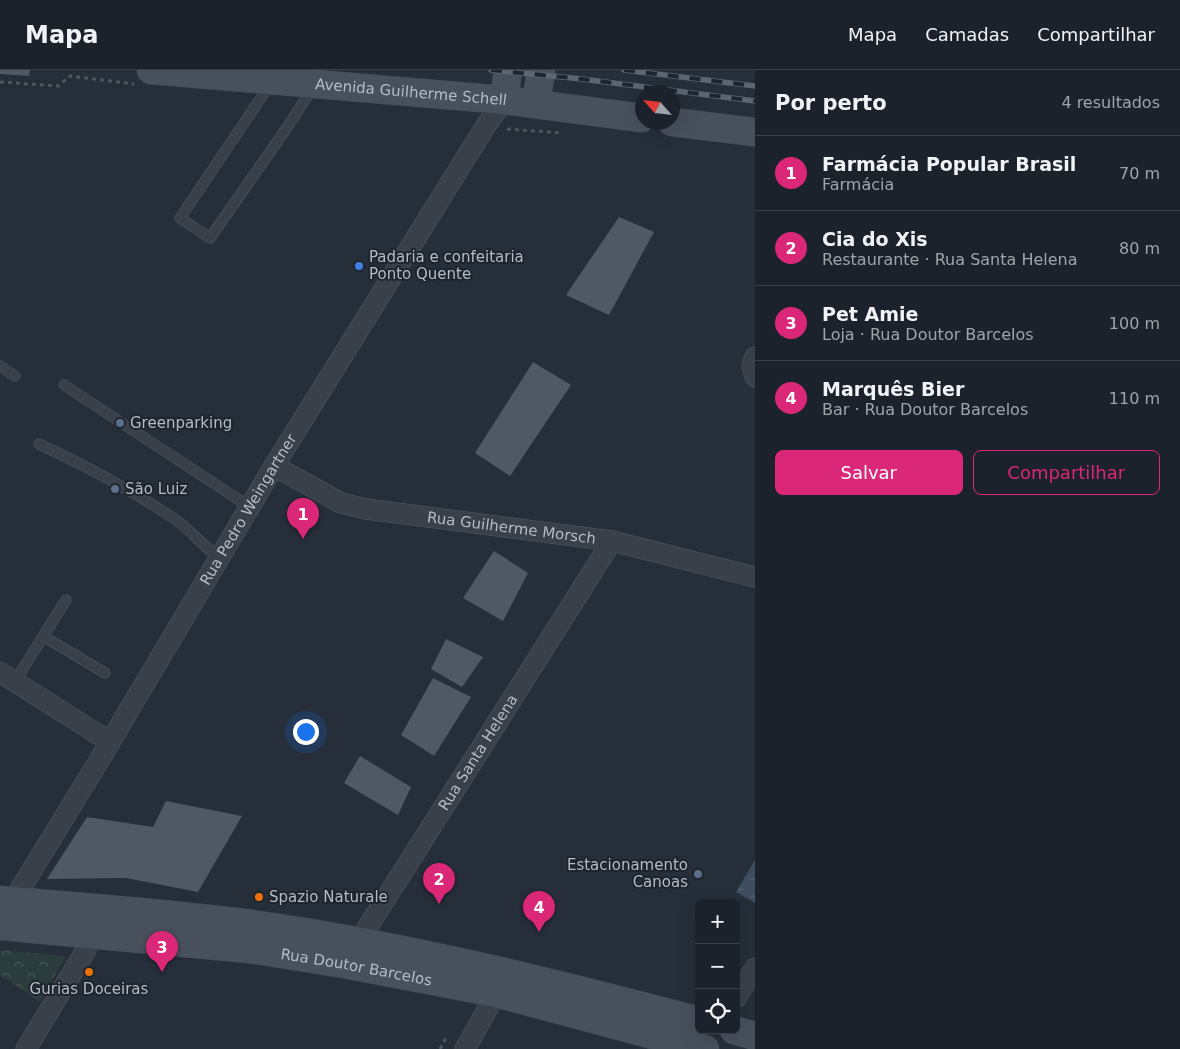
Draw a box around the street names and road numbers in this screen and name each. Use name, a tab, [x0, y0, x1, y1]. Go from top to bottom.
street label: Avenida Guilherme Schell	[314, 75, 508, 109]
street label: Rua Pedro Weingartner	[196, 430, 301, 588]
street label: Rua Guilherme Morsch	[426, 508, 597, 548]
street label: Rua Santa Helena	[435, 691, 522, 814]
street label: Rua Doutor Barcelos	[279, 945, 434, 990]

